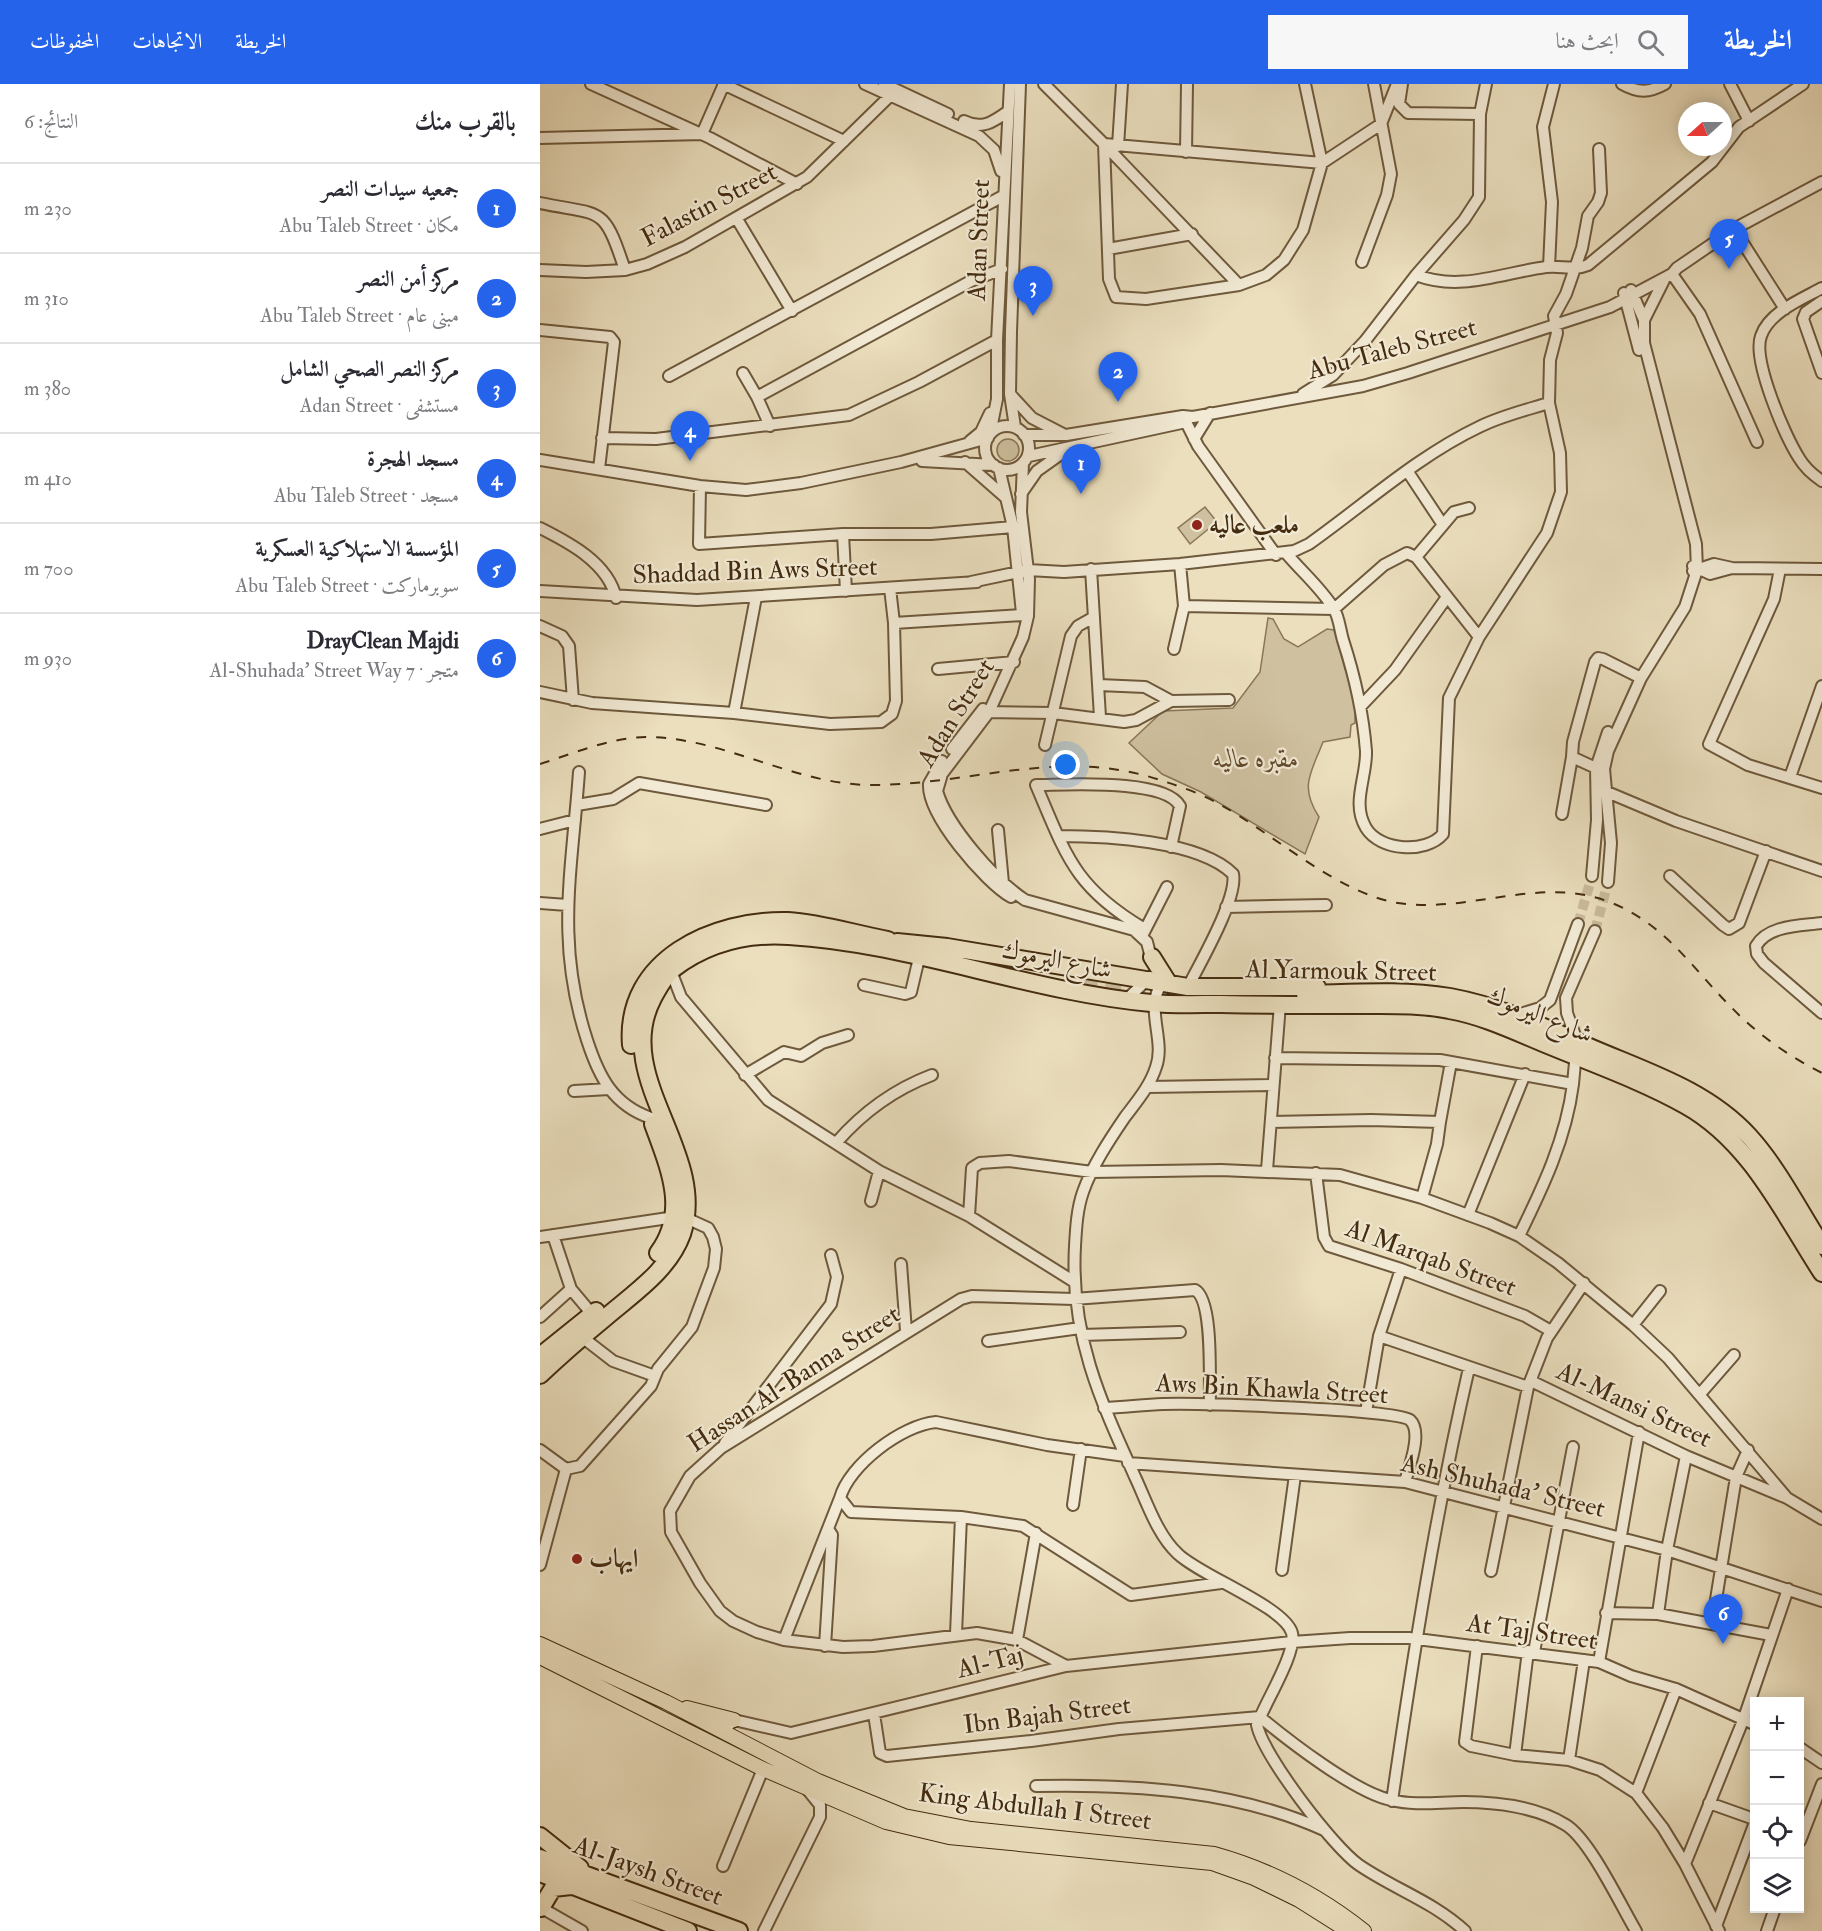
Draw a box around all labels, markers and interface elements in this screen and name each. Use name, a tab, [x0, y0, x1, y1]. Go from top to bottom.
search box	[1268, 15, 1688, 69]
text: الخريطة	[1724, 23, 1792, 58]
icon: search	[1634, 26, 1667, 59]
text: ابحث هنا	[1556, 27, 1619, 55]
text: المحفوظات	[30, 28, 99, 55]
text: الاتجاهات	[132, 28, 202, 55]
text: الخريطة	[235, 28, 286, 55]
north arrow	[1678, 102, 1732, 156]
text: بالقرب منك	[414, 106, 516, 138]
text: النتائج: 6	[24, 109, 78, 134]
street label: Falastin Street	[636, 156, 782, 254]
text: جمعيه سيدات النصر	[321, 175, 459, 203]
street label: Adan Street	[961, 179, 997, 302]
text: 230 m	[24, 196, 72, 221]
text: 1	[493, 196, 500, 221]
text: مكان · Abu Taleb Street	[280, 213, 459, 238]
pin: 5	[1710, 220, 1748, 269]
text: مركز أمن النصر	[357, 265, 459, 293]
pin: 3	[1014, 266, 1052, 316]
text: 310 m	[24, 286, 69, 311]
text: 2	[491, 286, 502, 311]
text: مبنى عام · Abu Taleb Street	[260, 303, 459, 328]
street label: Abu Taleb Street	[1303, 311, 1480, 387]
pin: 2	[1098, 352, 1138, 402]
text: مركز النصر الصحي الشامل	[280, 355, 459, 383]
text: 380 m	[24, 376, 71, 401]
text: 3	[493, 376, 500, 401]
text: مستشفى · Adan Street	[300, 393, 459, 418]
pin: 4	[670, 412, 710, 461]
pin: 1	[1062, 444, 1100, 494]
text: مسجد الهجرة	[367, 445, 459, 473]
text: 410 m	[24, 466, 72, 491]
text: 4	[491, 466, 502, 491]
text: مسجد · Abu Taleb Street	[274, 483, 459, 508]
place label: ملعب عاليه	[1209, 509, 1299, 541]
marker: ملعب عاليه	[1190, 518, 1204, 532]
text: المؤسسة الاستهلاكية العسكرية	[255, 535, 459, 563]
street label: Shaddad Bin Aws Street	[632, 551, 878, 591]
text: 700 m	[24, 556, 73, 581]
text: 5	[492, 556, 501, 581]
text: سوبرماركت · Abu Taleb Street	[235, 573, 459, 598]
text: DrayClean Majdi	[307, 627, 459, 655]
text: 930 m	[24, 646, 72, 671]
text: 6	[491, 646, 502, 671]
street label: Adan Street	[910, 653, 1002, 774]
text: متجر · Al-Shuhada' Street Way 7	[210, 658, 459, 683]
park label: مقبره عاليه	[1213, 743, 1299, 775]
your location	[1051, 750, 1080, 779]
street label: شارع اليرموك	[998, 934, 1115, 991]
street label: Al Yarmouk Street	[1244, 953, 1437, 989]
street label: شارع اليرموك	[1481, 979, 1598, 1055]
street label: Al Marqab Street	[1340, 1212, 1521, 1304]
street label: Hassan Al-Banna Street	[682, 1298, 906, 1460]
street label: Al-Mansi Street	[1551, 1355, 1717, 1455]
street label: Aws Bin Khawla Street	[1154, 1367, 1389, 1411]
street label: Ash Shuhada' Street	[1397, 1447, 1608, 1525]
place label: ايهاب	[589, 1543, 638, 1575]
marker: ايهاب	[570, 1552, 584, 1566]
pin: 6	[1704, 1594, 1742, 1644]
street label: At Taj Street	[1464, 1607, 1599, 1657]
street label: Al-Taj	[953, 1638, 1027, 1686]
street label: Ibn Bajah Street	[961, 1689, 1133, 1741]
map controls	[1750, 1697, 1804, 1913]
button: +	[1750, 1697, 1804, 1751]
button: −	[1750, 1751, 1804, 1805]
street label: King Abdullah I Street	[917, 1777, 1153, 1837]
button: locate	[1750, 1805, 1804, 1859]
street label: Al-Jaysh Street	[568, 1829, 727, 1913]
button: layers	[1750, 1859, 1804, 1913]

